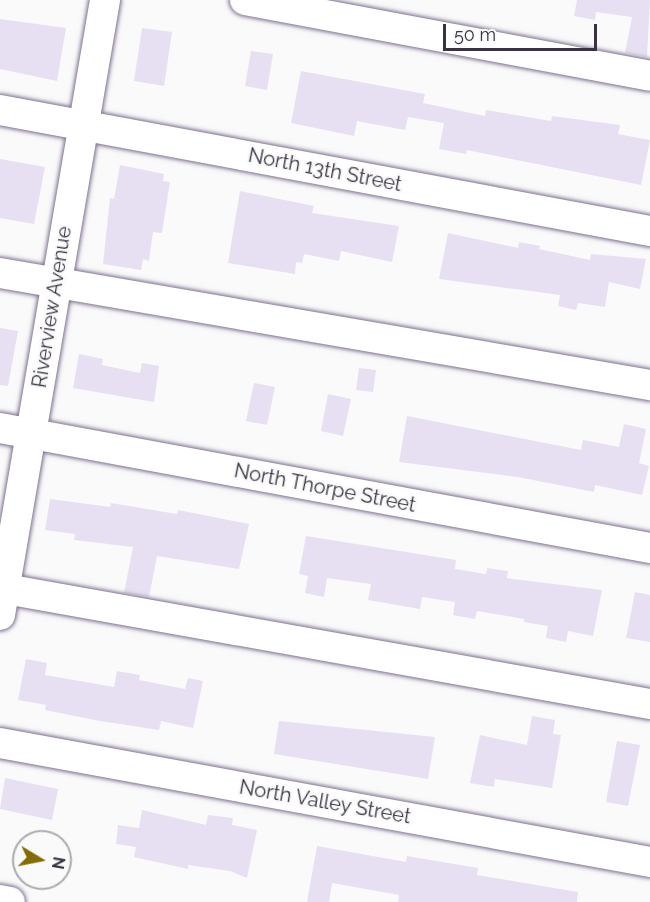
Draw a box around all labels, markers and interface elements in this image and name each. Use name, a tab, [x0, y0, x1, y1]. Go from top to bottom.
scale bar	[446, 12, 600, 50]
text: 50 m	[454, 24, 496, 45]
street label: North 13th Street	[246, 143, 404, 197]
street label: Riverview Avenue	[27, 224, 77, 390]
street label: North Thorpe Street	[232, 459, 418, 517]
street label: North Valley Street	[237, 775, 413, 829]
north arrow	[12, 830, 72, 890]
text: N	[48, 855, 69, 871]

